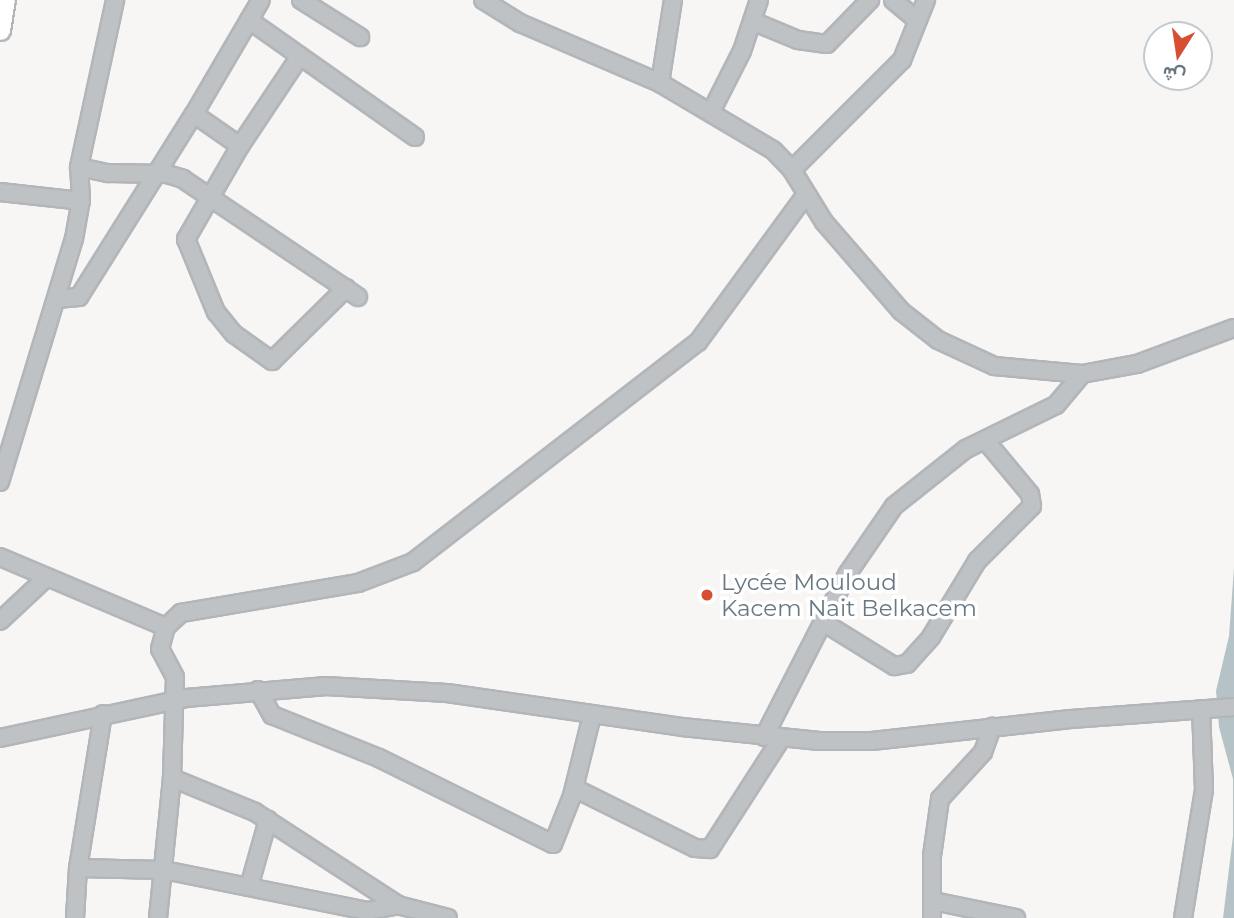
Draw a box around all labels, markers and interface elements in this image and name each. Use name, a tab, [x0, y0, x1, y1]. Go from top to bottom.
north arrow	[1143, 21, 1213, 91]
text: ش	[1160, 61, 1188, 89]
place label: Lycée Mouloud Kacem Nait Belkacem	[721, 568, 977, 622]
marker: Lycée Mouloud Kacem Nait Belkacem	[699, 587, 715, 603]

